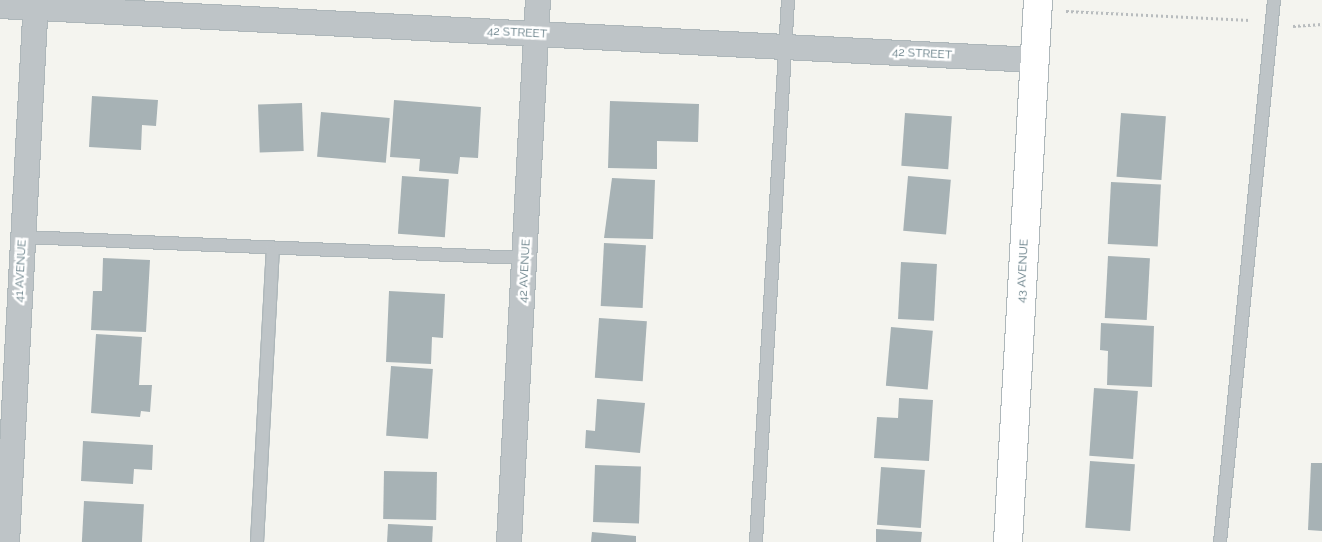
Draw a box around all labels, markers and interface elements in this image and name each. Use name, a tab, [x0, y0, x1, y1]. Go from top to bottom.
street label: 42 STREET	[487, 24, 547, 42]
street label: 42 STREET	[892, 45, 952, 63]
street label: 42 AVENUE	[516, 238, 534, 304]
street label: 43 AVENUE	[1014, 238, 1032, 304]
street label: 41 AVENUE	[12, 239, 30, 303]

